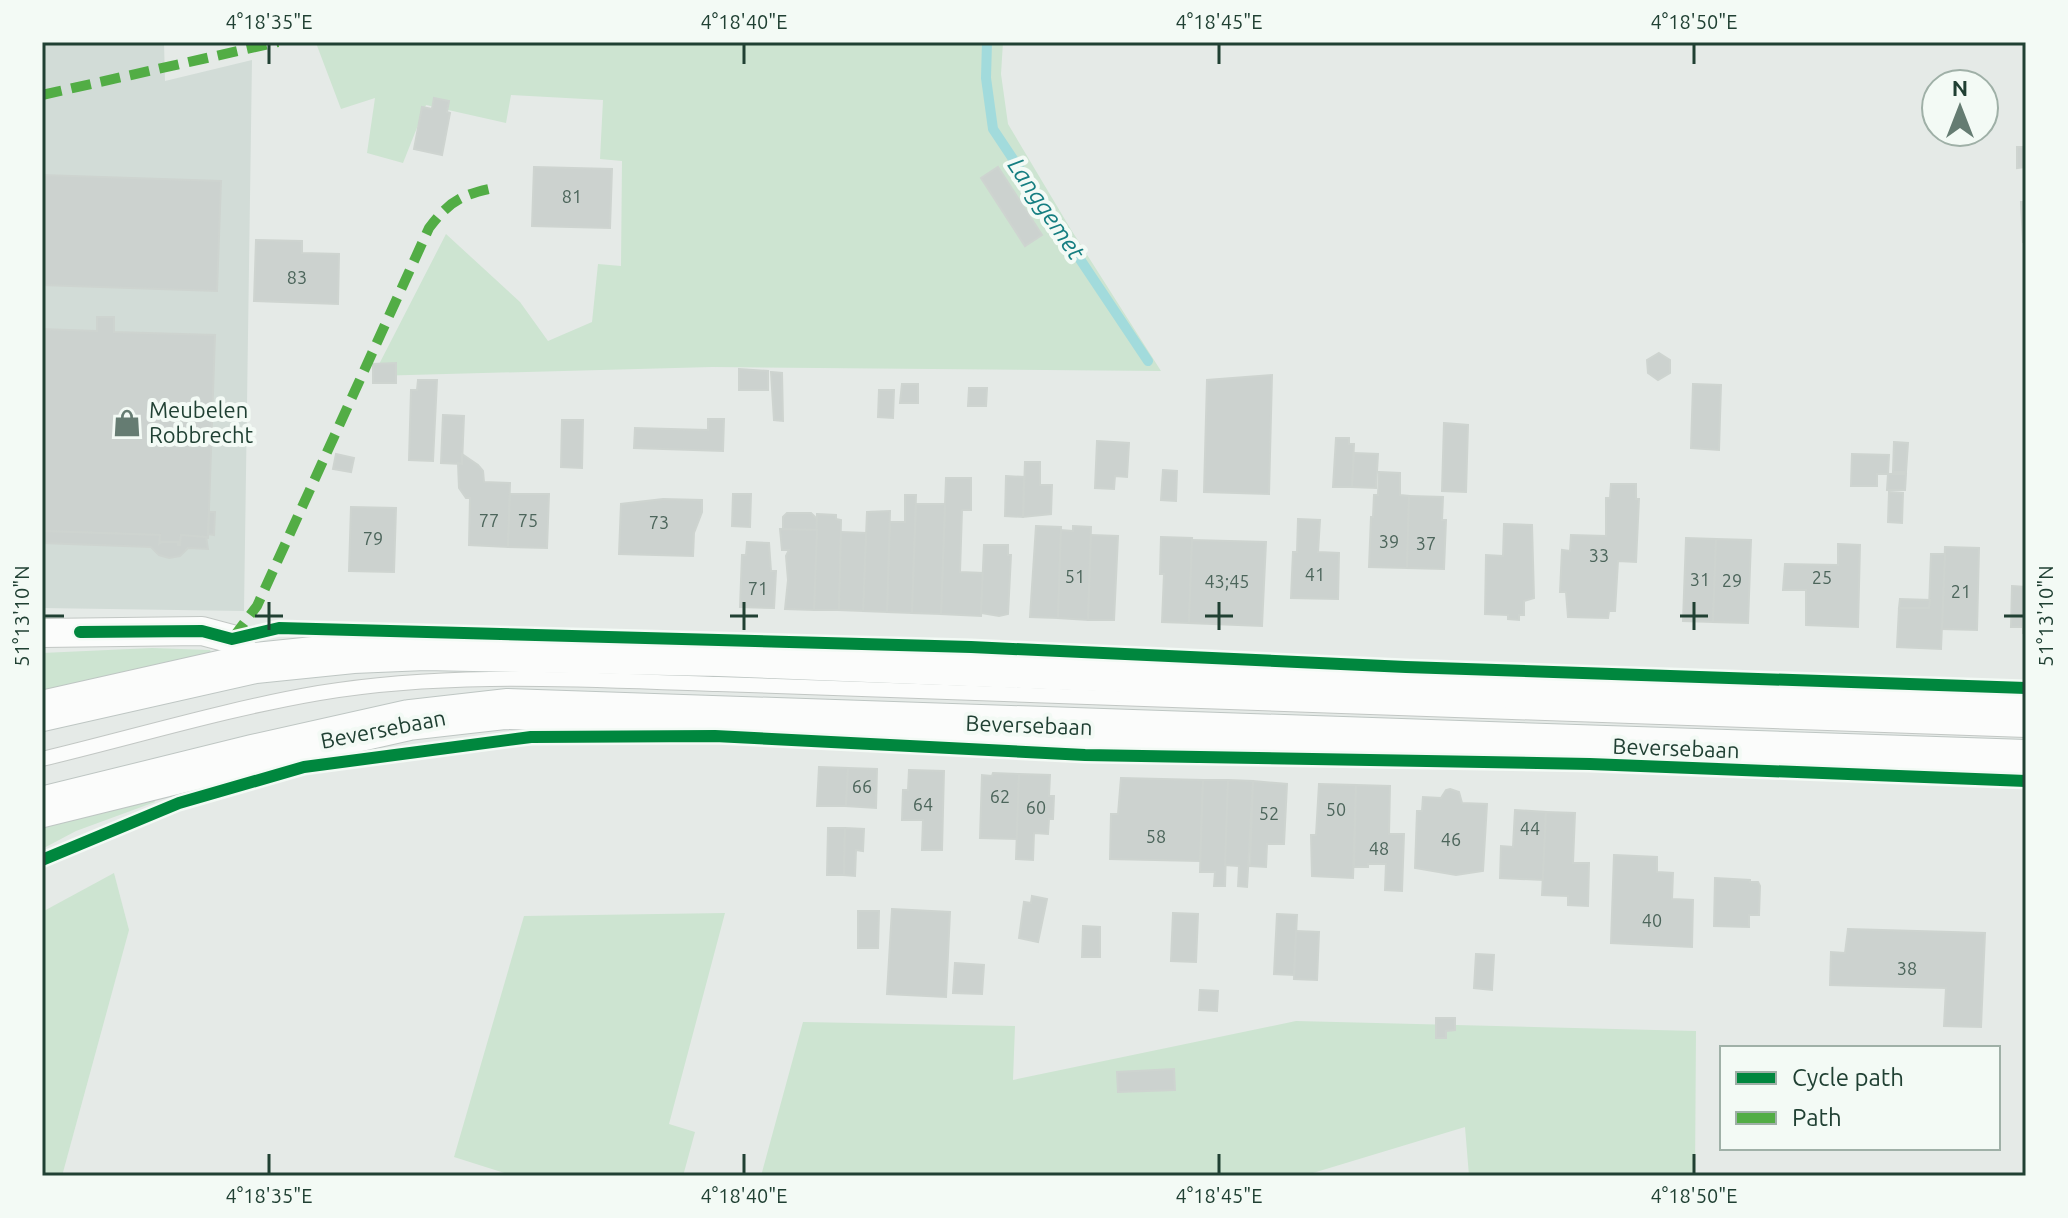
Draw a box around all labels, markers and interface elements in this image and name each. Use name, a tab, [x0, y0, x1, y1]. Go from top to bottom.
text: 4°18'35"E	[226, 10, 312, 33]
text: 4°18'40"E	[701, 10, 787, 33]
text: 4°18'45"E	[1176, 10, 1262, 33]
text: 4°18'50"E	[1651, 10, 1737, 33]
north arrow	[1920, 68, 2000, 148]
text: N	[1952, 75, 1968, 100]
water label: Langgemet	[1003, 153, 1091, 265]
house number: 81	[562, 186, 582, 206]
house number: 83	[287, 267, 307, 287]
place label: Meubelen Robbrecht	[149, 397, 254, 447]
shop icon: Meubelen Robbrecht	[112, 408, 142, 438]
house number: 77	[479, 510, 499, 530]
house number: 75	[518, 510, 538, 530]
house number: 73	[649, 512, 669, 532]
house number: 79	[363, 528, 383, 548]
house number: 39	[1379, 531, 1399, 551]
house number: 37	[1416, 533, 1436, 553]
house number: 33	[1589, 545, 1609, 565]
house number: 41	[1305, 564, 1325, 584]
text: 51°13'10"N	[10, 565, 33, 667]
text: 51°13'10"N	[2034, 565, 2057, 667]
house number: 51	[1065, 566, 1085, 586]
house number: 25	[1812, 567, 1832, 587]
house number: 31	[1690, 569, 1710, 589]
house number: 29	[1722, 570, 1742, 590]
house number: 43;45	[1204, 571, 1250, 591]
house number: 71	[748, 578, 768, 598]
house number: 21	[1951, 581, 1971, 601]
street label: Beversebaan	[318, 704, 448, 753]
street label: Beversebaan	[965, 710, 1093, 739]
street label: Beversebaan	[1612, 733, 1740, 762]
house number: 66	[852, 776, 872, 796]
house number: 62	[990, 786, 1010, 806]
house number: 64	[913, 794, 933, 814]
house number: 60	[1026, 797, 1046, 817]
house number: 50	[1326, 799, 1346, 819]
house number: 52	[1259, 803, 1279, 823]
house number: 44	[1520, 818, 1540, 838]
house number: 58	[1146, 826, 1166, 846]
house number: 46	[1441, 829, 1461, 849]
house number: 48	[1369, 838, 1389, 858]
house number: 40	[1642, 910, 1662, 930]
house number: 38	[1897, 958, 1917, 978]
legend	[1720, 1046, 2000, 1150]
text: Cycle path	[1792, 1064, 1904, 1091]
text: Path	[1792, 1104, 1842, 1131]
text: 4°18'35"E	[226, 1184, 312, 1207]
text: 4°18'40"E	[701, 1184, 787, 1207]
text: 4°18'45"E	[1176, 1184, 1262, 1207]
text: 4°18'50"E	[1651, 1184, 1737, 1207]

